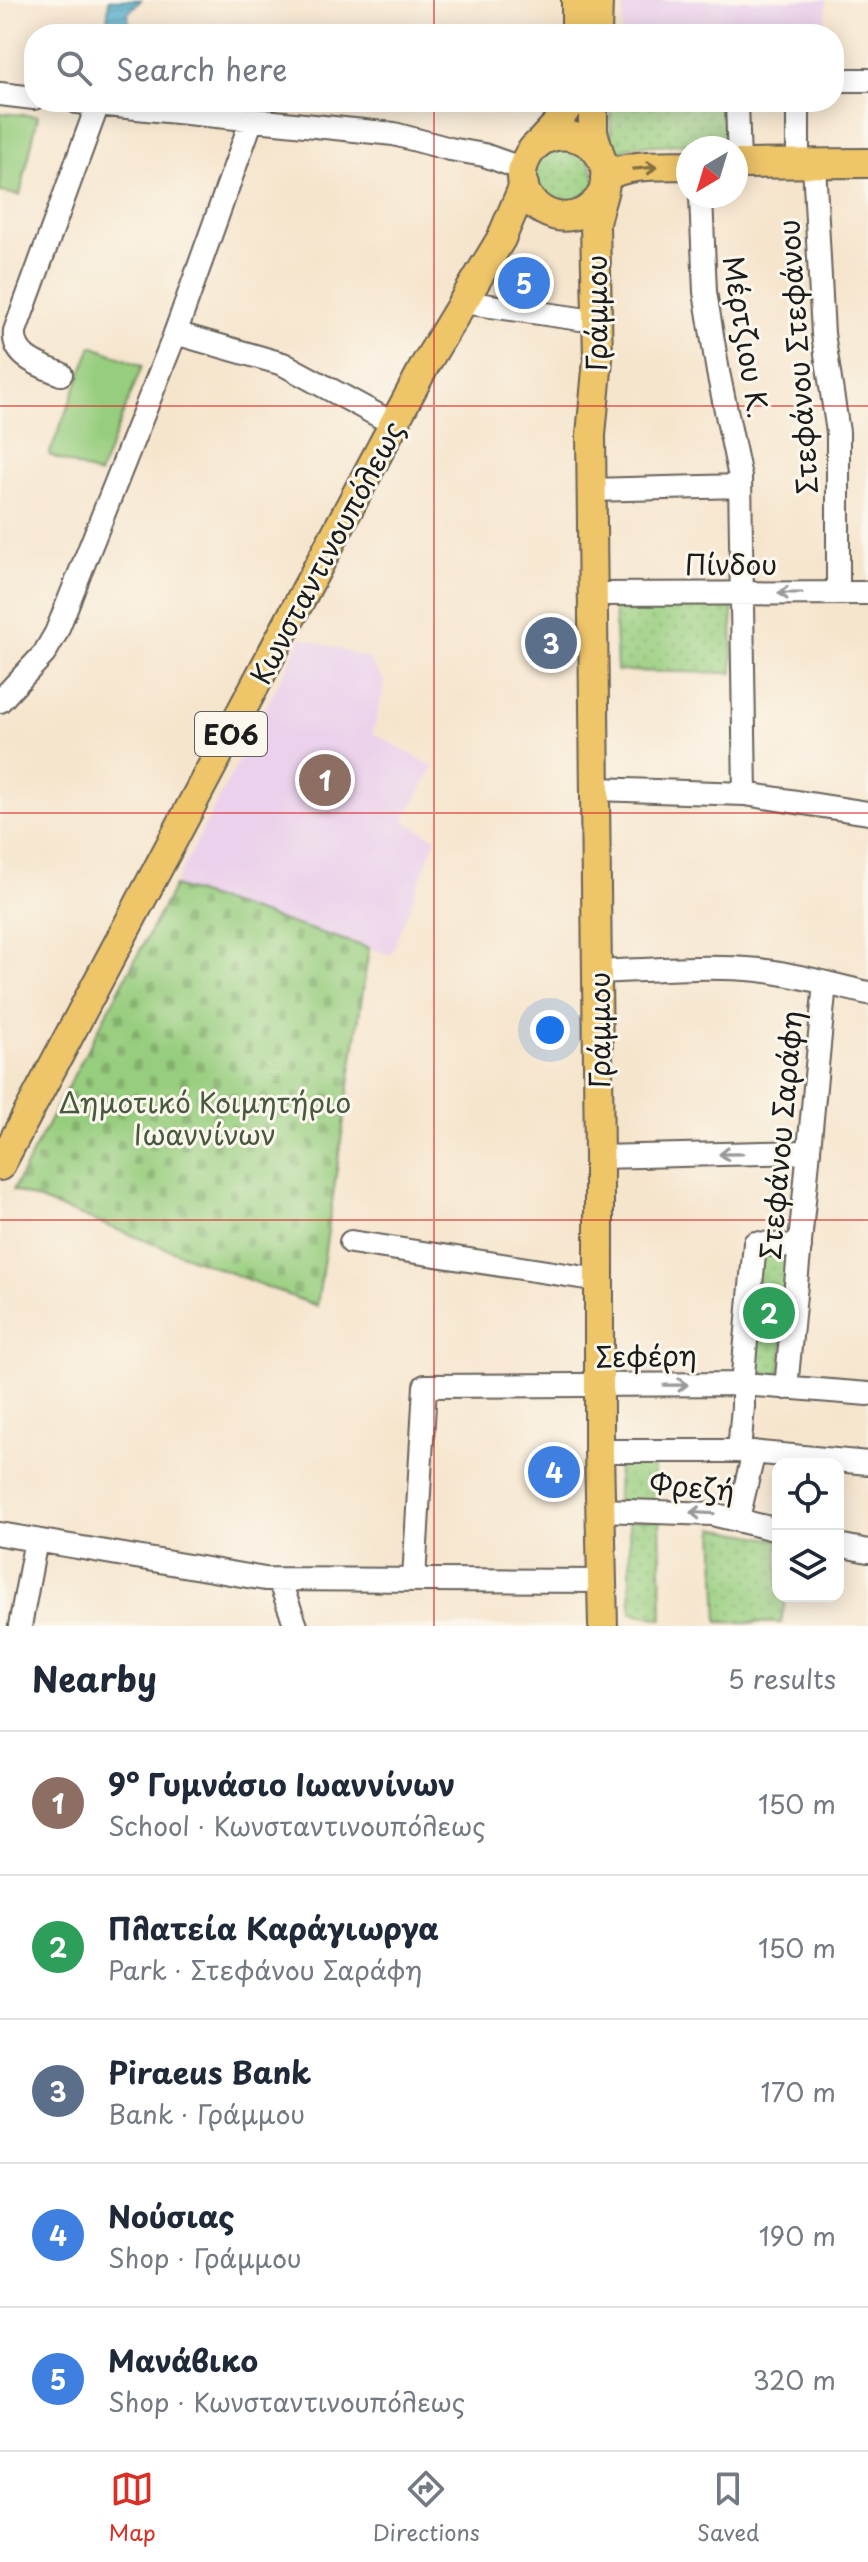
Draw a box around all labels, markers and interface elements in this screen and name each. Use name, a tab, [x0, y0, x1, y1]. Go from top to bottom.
search box	[24, 24, 844, 112]
icon: search	[52, 46, 96, 90]
text: Search here	[116, 46, 288, 91]
north arrow	[676, 136, 748, 208]
one-way arrow	[632, 160, 658, 175]
street label: Στεφάνου Στεφάνου	[766, 218, 828, 496]
pin: 5	[498, 253, 550, 313]
street label: Μέρτζιου Κ.	[713, 253, 781, 421]
street label: Γράμμου	[574, 255, 617, 371]
street label: Κωνσταντινουπόλεως	[238, 413, 414, 691]
street label: Πίνδου	[685, 542, 777, 585]
one-way arrow	[777, 585, 804, 601]
pin: 3	[525, 613, 577, 673]
road number: ΕΟ6	[195, 712, 267, 756]
pin: 1	[299, 750, 351, 810]
street label: Γράμμου	[577, 972, 620, 1088]
street label: Στεφάνου Σαράφη	[748, 1009, 812, 1261]
your location	[530, 1010, 570, 1050]
park label: Δημοτικό Κοιμητήριο Ιωαννίνων	[59, 1080, 351, 1155]
one-way arrow	[718, 1146, 745, 1161]
pin: 2	[743, 1283, 795, 1343]
street label: Σεφέρη	[595, 1333, 697, 1377]
one-way arrow	[662, 1377, 689, 1392]
pin: 4	[528, 1442, 580, 1502]
map controls	[772, 1458, 844, 1602]
button: locate	[772, 1458, 844, 1530]
street label: Φρεζή	[648, 1461, 736, 1511]
one-way arrow	[689, 1506, 716, 1521]
button: layers	[772, 1530, 844, 1602]
text: Nearby	[32, 1652, 157, 1704]
text: 5 results	[728, 1659, 836, 1698]
text: 9° Γυμνάσιο Ιωαννίνων	[108, 1761, 455, 1806]
text: 1	[52, 1784, 64, 1823]
text: 150 m	[758, 1784, 836, 1823]
text: School · Κωνσταντινουπόλεως	[108, 1806, 486, 1845]
text: Πλατεία Καράγιωργα	[108, 1905, 439, 1950]
text: 2	[49, 1928, 67, 1967]
text: 150 m	[758, 1928, 836, 1967]
text: Park · Στεφάνου Σαράφη	[108, 1950, 423, 1989]
text: Piraeus Bank	[108, 2049, 311, 2094]
text: 3	[49, 2072, 67, 2111]
text: 170 m	[761, 2072, 836, 2111]
text: Bank · Γράμμου	[108, 2094, 305, 2133]
text: Νούσιας	[108, 2193, 235, 2238]
text: 4	[49, 2216, 67, 2255]
text: 190 m	[759, 2216, 836, 2255]
text: Shop · Γράμμου	[108, 2238, 302, 2277]
text: Μανάβικο	[108, 2337, 258, 2382]
text: 5	[50, 2360, 66, 2399]
text: 320 m	[752, 2360, 836, 2399]
text: Shop · Κωνσταντινουπόλεως	[108, 2382, 465, 2421]
tab: Map	[109, 2467, 156, 2548]
tab: Directions	[373, 2467, 480, 2548]
tab: Saved	[697, 2467, 759, 2548]

